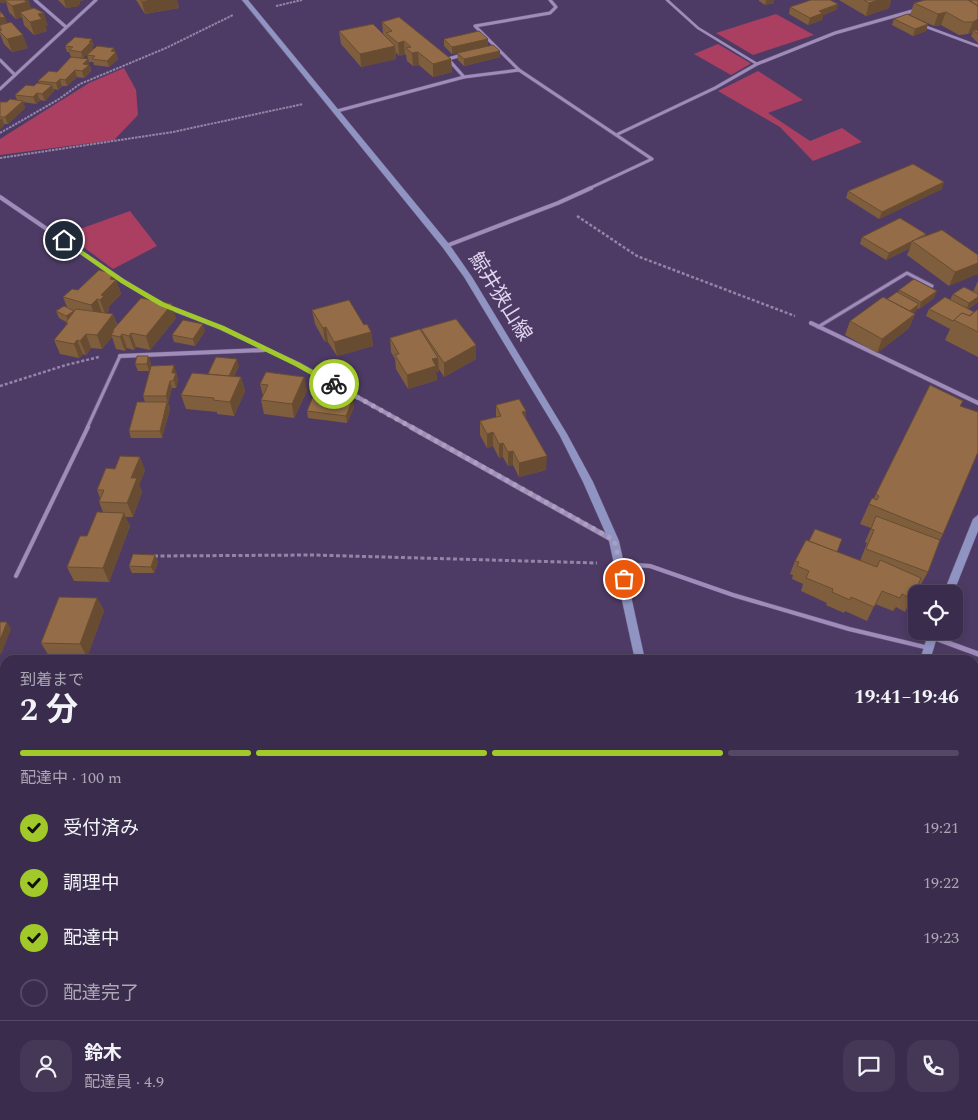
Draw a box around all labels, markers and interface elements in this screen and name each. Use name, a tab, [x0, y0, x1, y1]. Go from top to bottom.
pin	[43, 219, 85, 261]
icon: home	[50, 226, 78, 254]
street label: 鯨井狭山線	[461, 246, 539, 347]
courier	[309, 359, 359, 409]
icon: bike	[320, 370, 348, 398]
pin	[603, 558, 645, 600]
icon: bag	[610, 565, 638, 593]
map controls	[908, 585, 963, 640]
button: locate	[908, 585, 963, 640]
text: 到着まで	[20, 668, 84, 692]
text: 19:41–19:46	[854, 683, 959, 712]
text: 2 分	[20, 686, 78, 735]
text: 配達中 · 100 m	[20, 766, 122, 790]
icon: check	[20, 814, 48, 842]
text: 受付済み	[63, 814, 139, 843]
text: 19:21	[923, 816, 959, 840]
icon: check	[20, 869, 48, 897]
text: 調理中	[63, 869, 120, 898]
text: 19:22	[923, 871, 959, 895]
icon: check	[20, 924, 48, 952]
text: 配達中	[63, 924, 120, 953]
text: 19:23	[923, 926, 959, 950]
text: 配達完了	[63, 979, 139, 1008]
text: 鈴木	[84, 1039, 122, 1068]
button: person	[20, 1040, 72, 1092]
button: chat	[843, 1040, 895, 1092]
button: phone	[907, 1040, 959, 1092]
text: 配達員 · 4.9	[84, 1070, 164, 1094]

